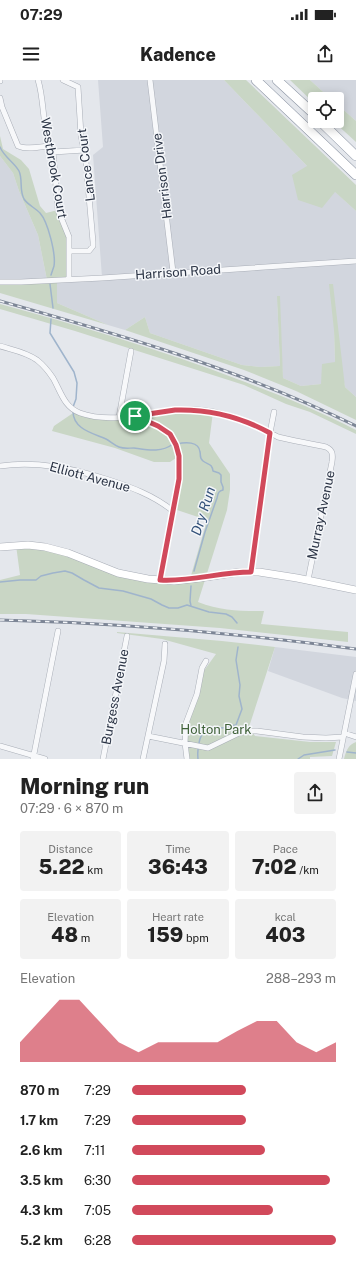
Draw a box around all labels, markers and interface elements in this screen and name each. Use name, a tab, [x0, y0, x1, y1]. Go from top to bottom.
text: 07:29	[20, 6, 63, 23]
icon: menu	[20, 43, 42, 65]
icon: share	[314, 43, 336, 65]
text: Kadence	[140, 44, 216, 65]
map controls	[308, 92, 344, 128]
button: locate	[308, 92, 344, 128]
street label: Westbrook Court	[38, 116, 70, 220]
street label: Lance Court	[74, 128, 98, 202]
street label: Harrison Drive	[149, 132, 175, 220]
street label: Harrison Road	[135, 262, 221, 282]
pin	[118, 399, 152, 433]
icon: arrive	[124, 405, 146, 427]
street label: Elliott Avenue	[48, 459, 132, 495]
street label: Murray Avenue	[304, 469, 338, 561]
water label: Dry Run	[188, 484, 218, 537]
street label: Burgess Avenue	[98, 648, 132, 746]
park label: Holton Park	[180, 722, 252, 737]
button: share	[294, 772, 336, 814]
text: Morning run	[20, 773, 149, 799]
text: 07:29 · 6 × 870 m	[20, 801, 123, 816]
text: Distance	[48, 843, 93, 855]
text: Time	[165, 843, 191, 855]
text: Pace	[273, 843, 298, 855]
text: 5.22	[38, 855, 85, 879]
text: 36:43	[148, 855, 208, 879]
text: 7:02	[252, 855, 297, 879]
text: km	[85, 864, 103, 876]
text: /km	[297, 864, 319, 876]
text: Elevation	[47, 911, 94, 923]
text: Heart rate	[152, 911, 204, 923]
text: kcal	[275, 911, 296, 923]
text: 48	[51, 923, 78, 947]
text: 159	[147, 923, 183, 947]
text: 403	[265, 923, 305, 947]
text: m	[78, 932, 90, 944]
text: bpm	[183, 932, 209, 944]
text: Elevation	[20, 971, 75, 986]
text: 288–293 m	[266, 971, 336, 986]
text: 870 m	[20, 1083, 59, 1098]
text: 7:29	[84, 1083, 111, 1098]
text: 1.7 km	[20, 1113, 58, 1128]
text: 7:29	[84, 1113, 111, 1128]
text: 2.6 km	[20, 1143, 62, 1158]
text: 7:11	[84, 1143, 105, 1158]
text: 3.5 km	[20, 1173, 63, 1188]
text: 6:30	[84, 1173, 111, 1188]
text: 4.3 km	[20, 1203, 63, 1218]
text: 7:05	[84, 1203, 111, 1218]
text: 5.2 km	[20, 1233, 63, 1248]
text: 6:28	[84, 1233, 111, 1248]

